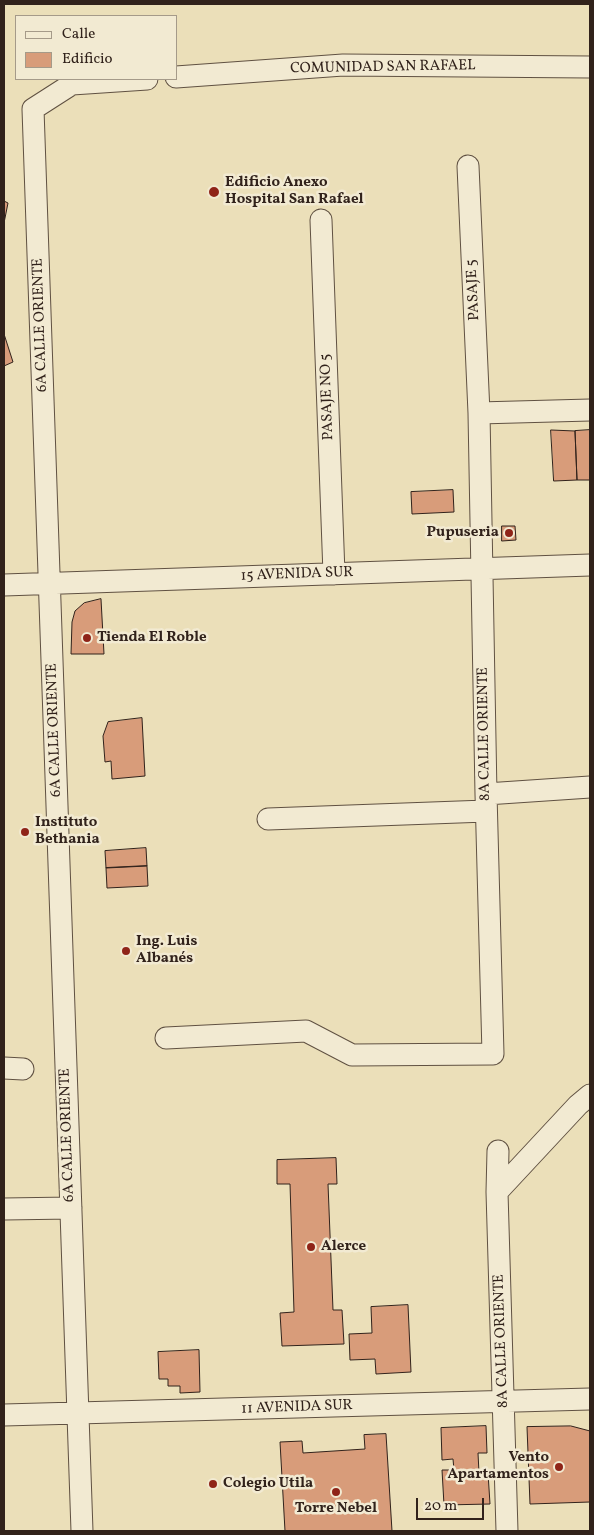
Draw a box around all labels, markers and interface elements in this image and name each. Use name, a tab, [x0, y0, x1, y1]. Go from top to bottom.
legend	[15, 15, 178, 80]
text: Calle	[62, 24, 95, 45]
text: Edificio	[62, 49, 113, 70]
street label: COMUNIDAD SAN RAFAEL	[290, 57, 476, 79]
place label: Edificio Anexo Hospital San Rafael	[225, 174, 364, 209]
marker: Edificio Anexo Hospital San Rafael	[207, 185, 221, 199]
street label: 6A CALLE ORIENTE	[30, 258, 52, 392]
street label: PASAJE 5	[463, 259, 485, 321]
street label: PASAJE NO 5	[317, 353, 339, 441]
place label: Pupuseria	[426, 524, 499, 542]
marker: Pupuseria	[503, 527, 515, 539]
street label: 15 AVENIDA SUR	[240, 564, 354, 586]
place label: Tienda El Roble	[97, 629, 207, 647]
marker: Tienda El Roble	[81, 632, 93, 644]
street label: 6A CALLE ORIENTE	[44, 663, 66, 797]
street label: 8A CALLE ORIENTE	[475, 667, 495, 801]
place label: Instituto Bethania	[35, 814, 100, 849]
marker: Instituto Bethania	[19, 826, 31, 838]
place label: Ing. Luis Albanés	[136, 933, 198, 968]
marker: Ing. Luis Albanés	[120, 945, 132, 957]
street label: 6A CALLE ORIENTE	[57, 1068, 79, 1202]
place label: Alerce	[321, 1238, 366, 1256]
marker: Alerce	[305, 1241, 317, 1253]
street label: 8A CALLE ORIENTE	[491, 1274, 513, 1408]
street label: 11 AVENIDA SUR	[241, 1397, 353, 1419]
place label: Vento Apartamentos	[448, 1449, 549, 1484]
marker: Vento Apartamentos	[553, 1461, 565, 1473]
place label: Colegio Utila	[223, 1475, 313, 1493]
marker: Colegio Utila	[207, 1478, 219, 1490]
marker: Torre Nebel	[330, 1486, 342, 1498]
scale bar	[419, 1488, 486, 1520]
text: 20 m	[424, 1496, 457, 1517]
place label: Torre Nebel	[295, 1500, 377, 1518]

